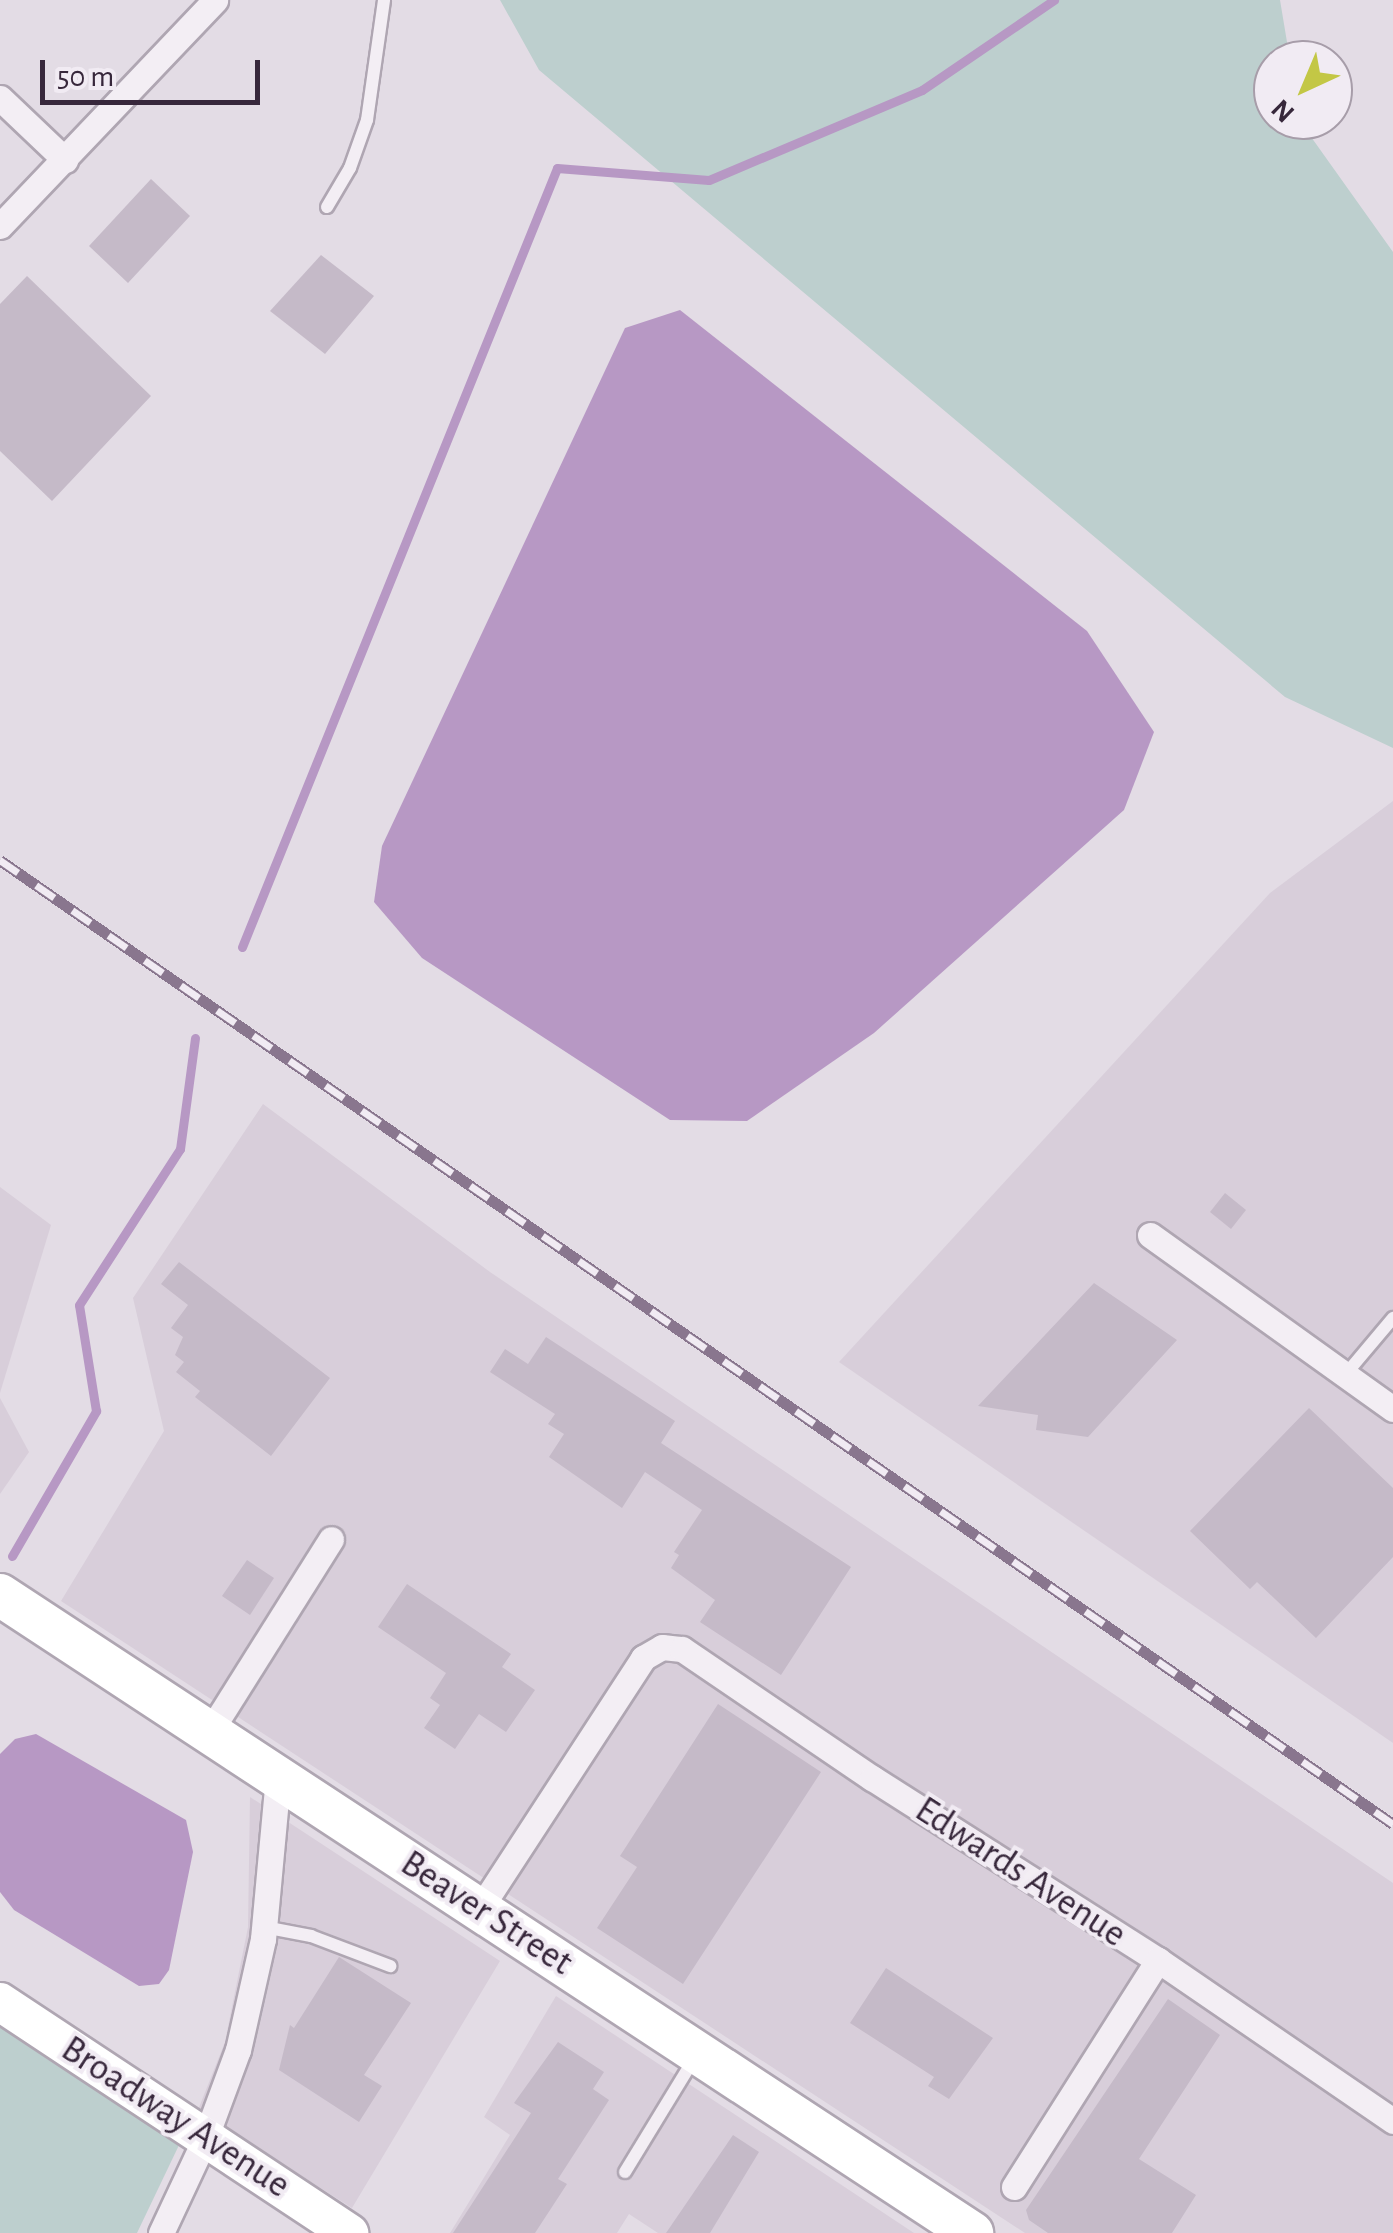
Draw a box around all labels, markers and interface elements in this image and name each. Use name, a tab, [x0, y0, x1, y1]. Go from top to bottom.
scale bar	[45, 40, 265, 102]
north arrow	[1253, 40, 1353, 140]
text: 50 m	[57, 62, 114, 92]
text: N	[1267, 93, 1300, 127]
street label: Edwards Avenue	[906, 1788, 1134, 1958]
street label: Beaver Street	[392, 1842, 580, 1986]
street label: Broadway Avenue	[52, 2027, 298, 2209]

